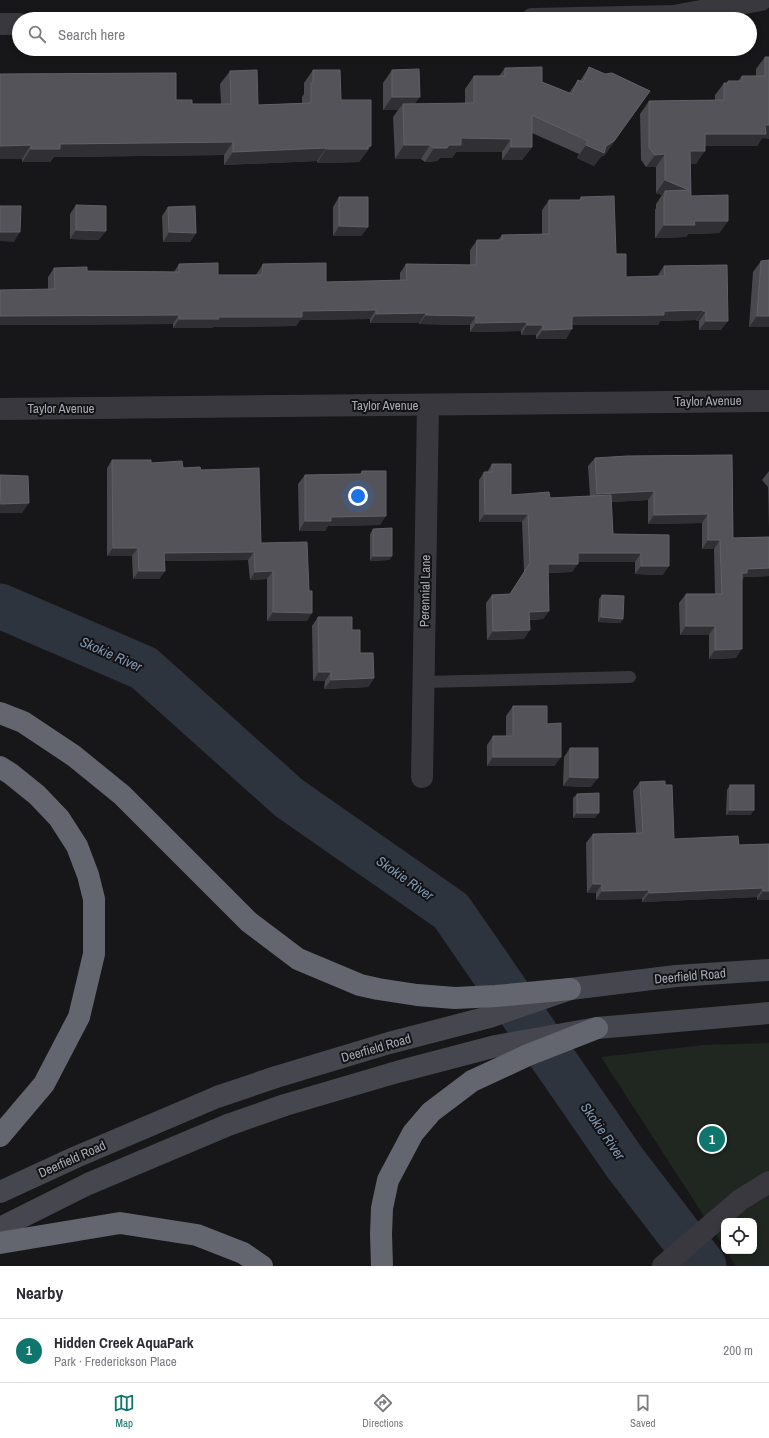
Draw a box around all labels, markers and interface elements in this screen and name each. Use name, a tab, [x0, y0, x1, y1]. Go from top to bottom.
search box	[12, 12, 757, 56]
icon: search	[26, 23, 48, 45]
text: Search here	[58, 24, 125, 45]
street label: Taylor Avenue	[674, 392, 742, 410]
street label: Taylor Avenue	[352, 397, 419, 414]
street label: Taylor Avenue	[28, 400, 95, 417]
your location	[348, 486, 368, 506]
street label: Perennial Lane	[416, 555, 434, 627]
water label: Skokie River	[77, 632, 146, 676]
water label: Skokie River	[373, 852, 438, 905]
street label: Deerfield Road	[654, 964, 727, 988]
street label: Deerfield Road	[339, 1030, 413, 1066]
water label: Skokie River	[577, 1099, 630, 1164]
pin: 1	[699, 1124, 725, 1154]
street label: Deerfield Road	[36, 1137, 108, 1181]
map controls	[721, 1218, 757, 1254]
button: locate	[721, 1218, 757, 1254]
text: Nearby	[16, 1281, 63, 1304]
text: Hidden Creek AquaPark	[54, 1332, 194, 1353]
text: 1	[26, 1342, 32, 1359]
text: 200 m	[723, 1342, 753, 1359]
text: Park · Frederickson Place	[54, 1353, 177, 1370]
tab: Map	[113, 1392, 135, 1430]
tab: Directions	[362, 1392, 403, 1430]
tab: Saved	[630, 1392, 656, 1430]

